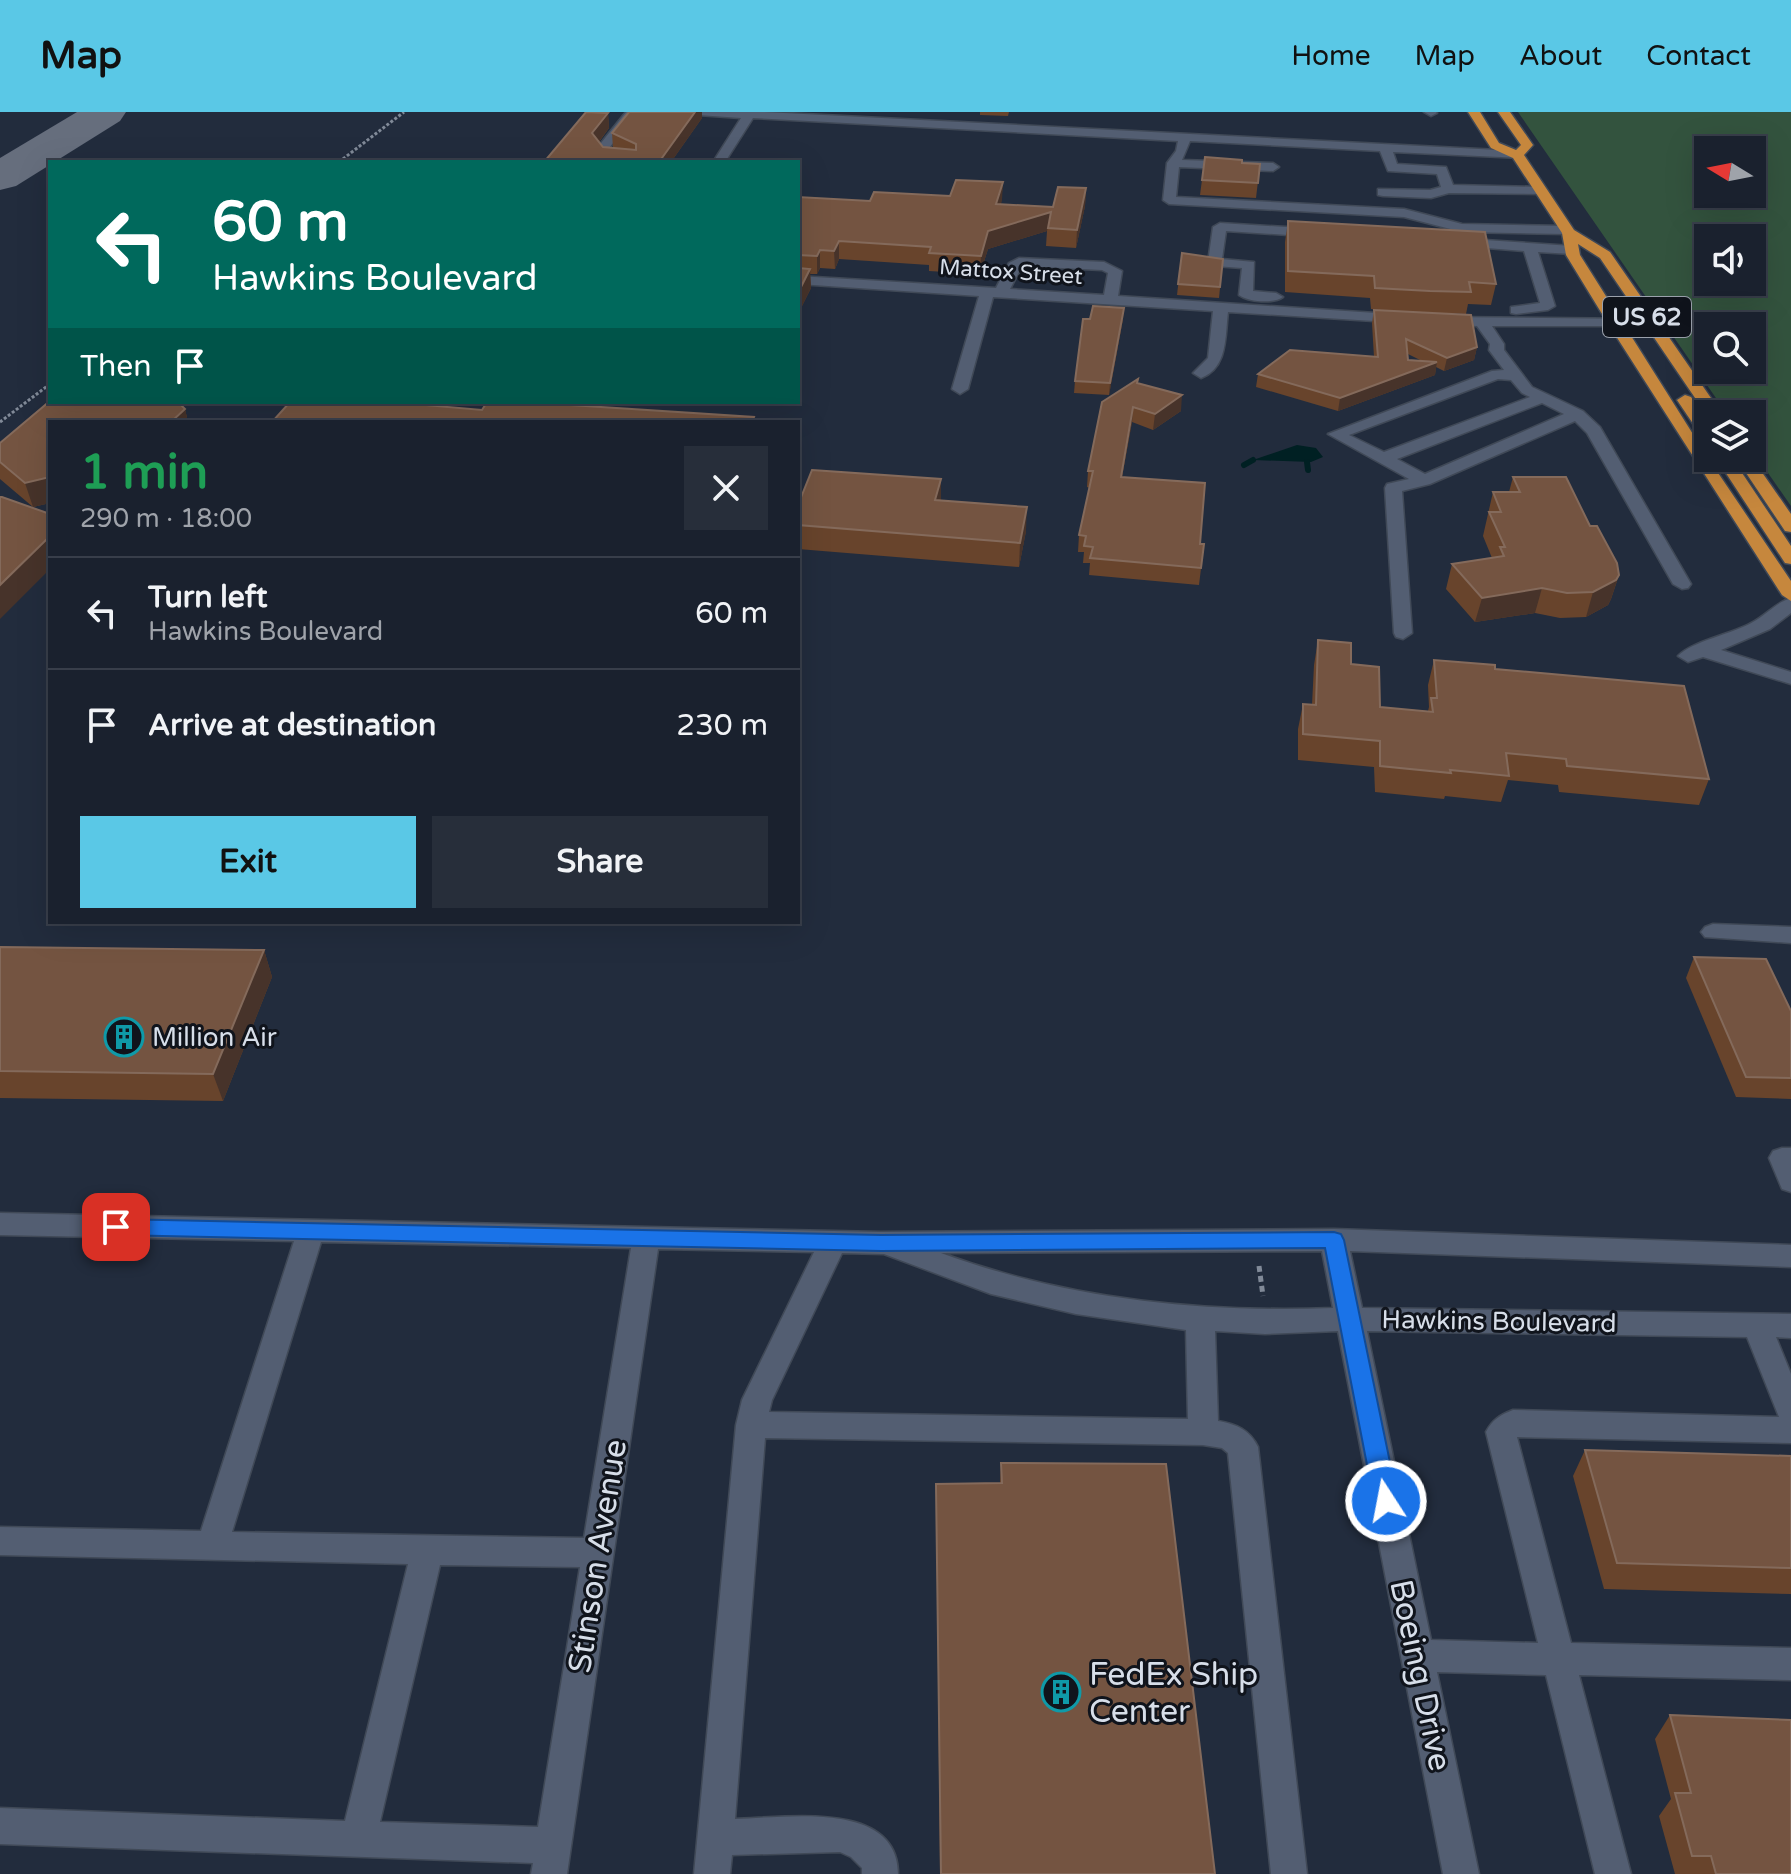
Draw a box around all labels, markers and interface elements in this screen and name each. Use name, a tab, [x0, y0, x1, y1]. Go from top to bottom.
text: Map	[40, 33, 122, 79]
text: Home	[1291, 39, 1371, 73]
text: Map	[1415, 39, 1475, 73]
text: About	[1519, 39, 1602, 73]
text: Contact	[1646, 39, 1751, 73]
north arrow	[1694, 136, 1766, 208]
map controls	[1694, 136, 1766, 472]
text: 60 m	[212, 189, 348, 256]
icon: left	[80, 192, 184, 296]
button: sound	[1694, 224, 1766, 296]
street label: Mattox Street	[938, 254, 1083, 290]
text: Hawkins Boulevard	[212, 257, 538, 300]
road number: US 62	[1603, 297, 1691, 337]
button: search	[1694, 312, 1766, 384]
icon: arrive	[168, 344, 212, 388]
text: Then	[80, 348, 152, 385]
button: layers	[1694, 400, 1766, 472]
text: 1 min	[80, 444, 208, 502]
button: close	[684, 446, 768, 530]
text: 290 m · 18:00	[80, 503, 252, 534]
text: Turn left	[148, 579, 267, 616]
icon: left	[80, 591, 124, 635]
text: 60 m	[695, 595, 768, 632]
text: Hawkins Boulevard	[148, 616, 383, 647]
icon: arrive	[80, 703, 124, 747]
text: Arrive at destination	[148, 707, 436, 744]
text: 230 m	[676, 707, 768, 744]
button: Exit	[80, 816, 416, 908]
button: Share	[432, 816, 768, 908]
building icon: Million Air	[103, 1016, 145, 1058]
place label: Million Air	[152, 1022, 277, 1053]
pin	[82, 1193, 150, 1261]
icon: arrive	[94, 1205, 138, 1249]
street label: Hawkins Boulevard	[1381, 1304, 1617, 1339]
street label: Stinson Avenue	[561, 1437, 635, 1676]
position arrow	[1344, 1459, 1428, 1543]
street label: Boeing Drive	[1381, 1576, 1459, 1774]
place label: FedEx Ship Center	[1089, 1656, 1258, 1731]
building icon: FedEx Ship Center	[1040, 1671, 1082, 1713]

